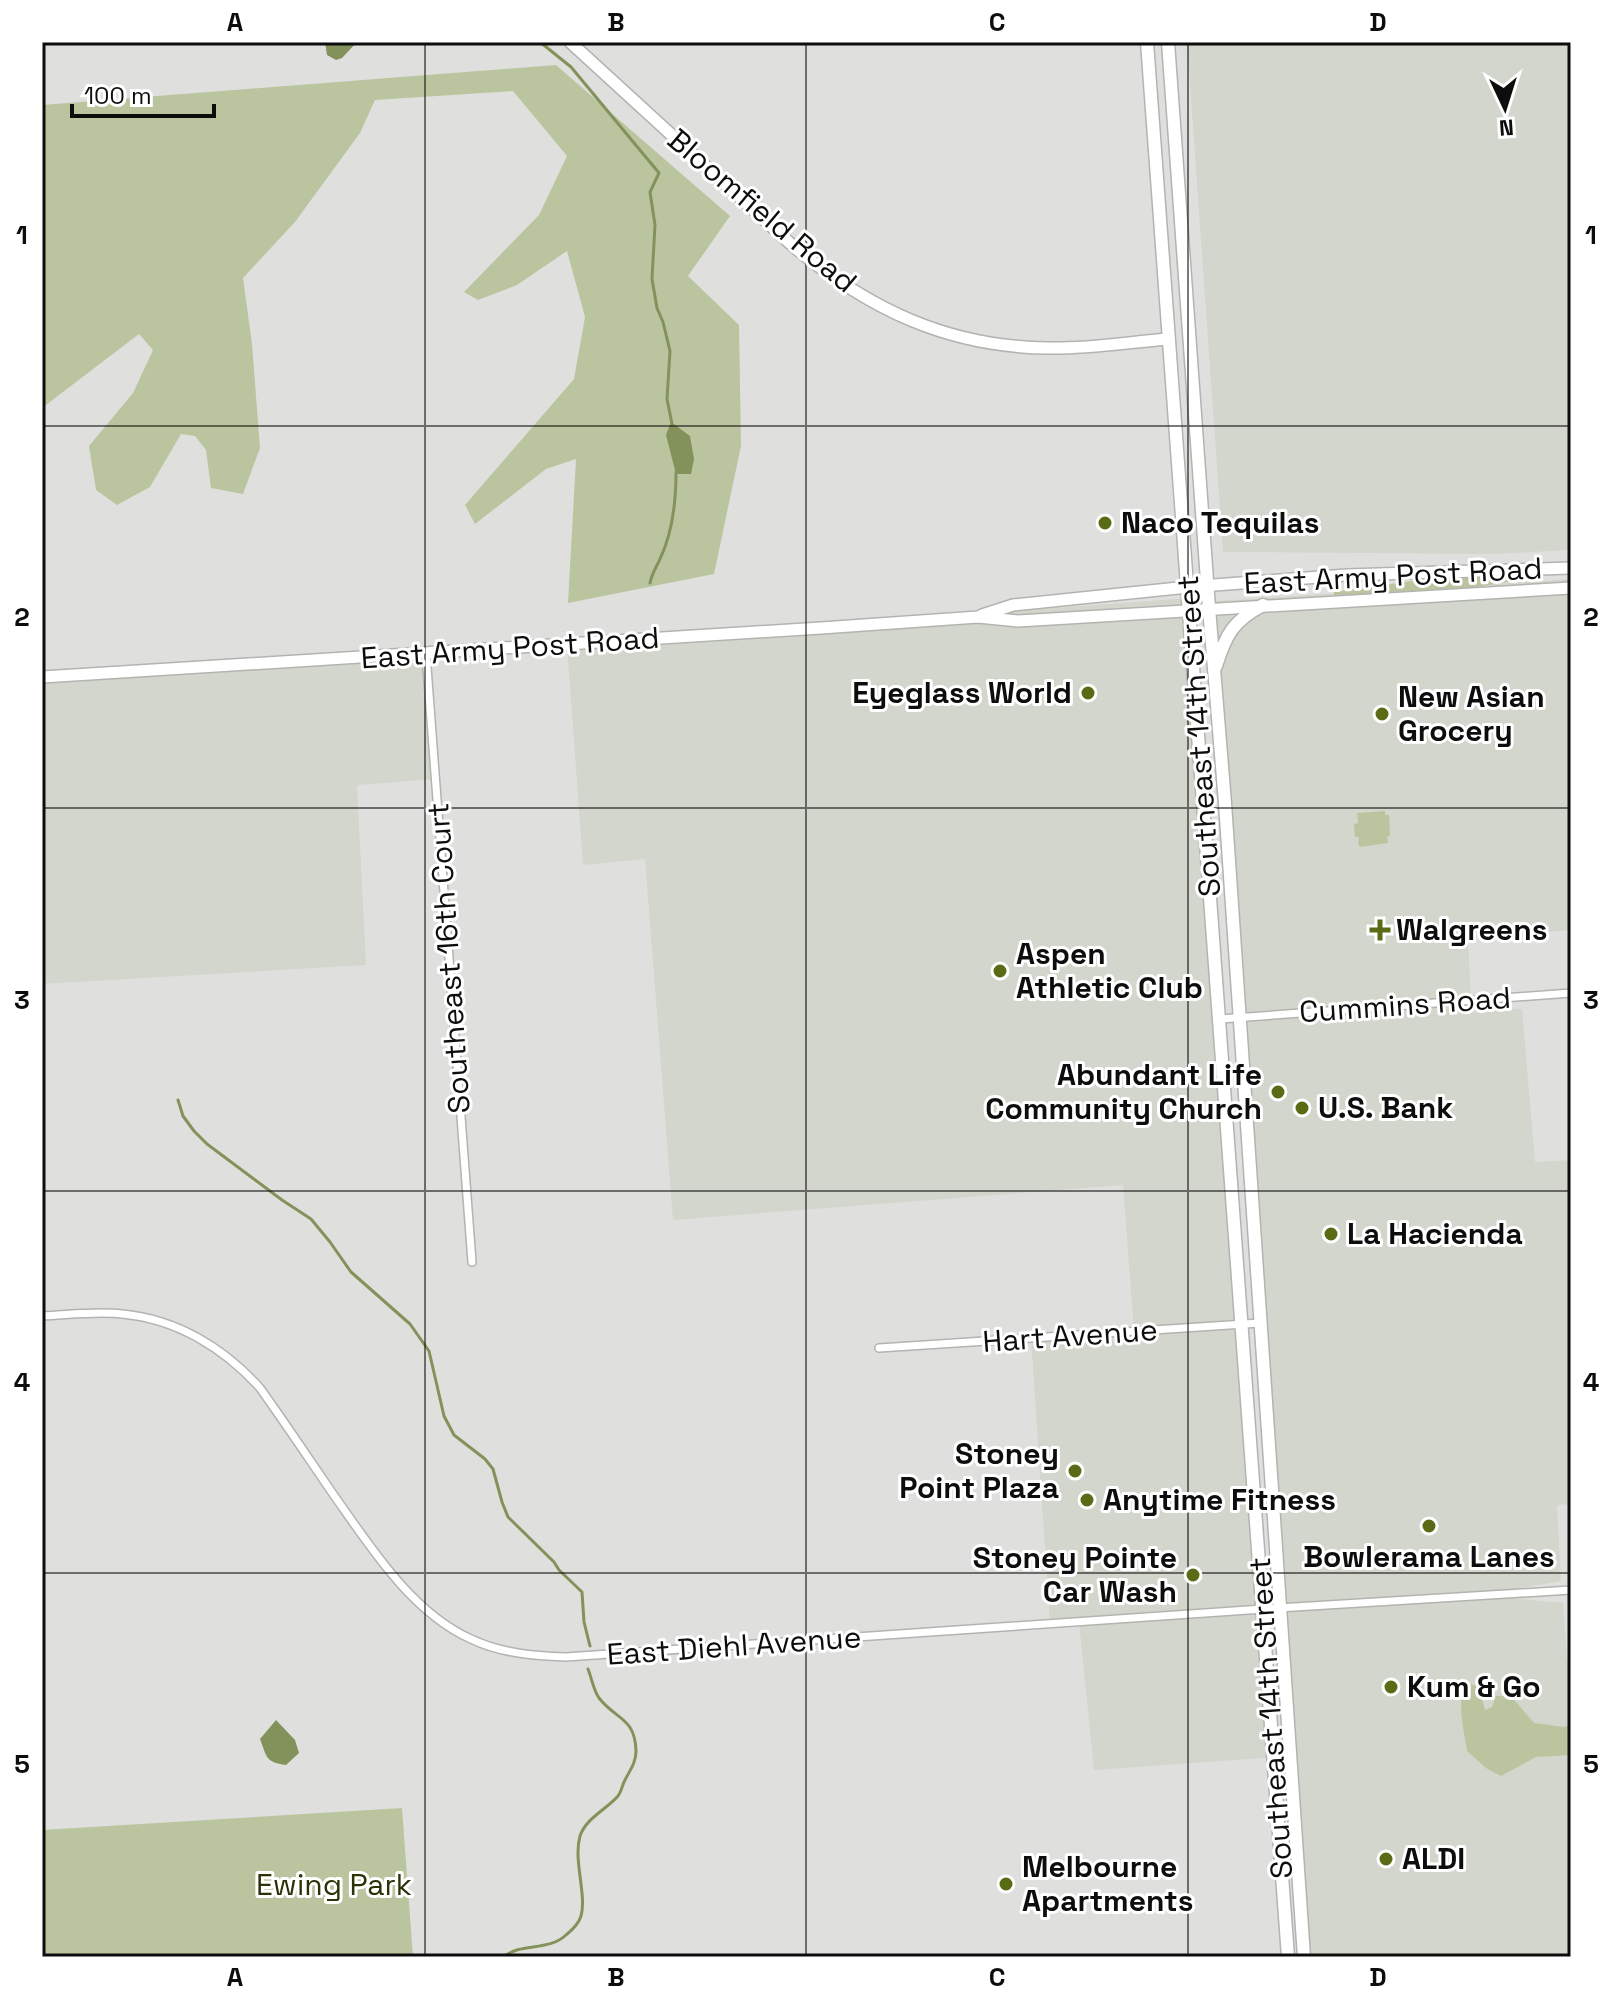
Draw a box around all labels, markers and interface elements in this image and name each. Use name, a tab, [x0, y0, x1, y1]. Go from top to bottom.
text: A	[227, 5, 244, 39]
text: B	[607, 5, 625, 39]
text: C	[989, 5, 1005, 39]
text: D	[1369, 5, 1387, 39]
scale bar	[72, 68, 214, 118]
north arrow	[1465, 68, 1545, 148]
text: 100 m	[84, 80, 152, 111]
text: N	[1498, 113, 1515, 142]
street label: Bloomfield Road	[660, 120, 865, 301]
text: 1	[16, 218, 28, 252]
text: 1	[1585, 218, 1597, 252]
place label: Naco Tequilas	[1121, 503, 1319, 542]
marker: Naco Tequilas	[1096, 514, 1114, 532]
street label: East Army Post Road	[1243, 548, 1543, 603]
street label: Southeast 14th Street	[1168, 574, 1229, 898]
text: 2	[14, 600, 30, 634]
text: 2	[1583, 600, 1599, 634]
street label: East Army Post Road	[359, 618, 661, 677]
place label: Eyeglass World	[852, 673, 1072, 712]
place label: New Asian Grocery	[1398, 677, 1545, 750]
marker: Eyeglass World	[1079, 684, 1097, 702]
marker: New Asian Grocery	[1373, 705, 1391, 723]
street label: Southeast 16th Court	[418, 801, 479, 1115]
place label: Walgreens	[1396, 910, 1547, 949]
marker: Walgreens	[1371, 921, 1389, 939]
place label: Aspen Athletic Club	[1016, 934, 1203, 1007]
marker: Aspen Athletic Club	[991, 962, 1009, 980]
street label: Cummins Road	[1298, 978, 1512, 1031]
text: 3	[14, 983, 30, 1017]
text: 3	[1583, 983, 1599, 1017]
place label: Abundant Life Community Church	[985, 1055, 1262, 1128]
marker: Abundant Life Community Church	[1269, 1083, 1287, 1101]
place label: U.S. Bank	[1318, 1088, 1453, 1127]
marker: U.S. Bank	[1293, 1099, 1311, 1117]
place label: La Hacienda	[1347, 1214, 1523, 1253]
marker: La Hacienda	[1322, 1225, 1340, 1243]
street label: Hart Avenue	[981, 1310, 1159, 1361]
text: 4	[14, 1365, 30, 1399]
text: 4	[1583, 1365, 1599, 1399]
place label: Stoney Point Plaza	[899, 1434, 1059, 1507]
marker: Stoney Point Plaza	[1066, 1462, 1084, 1480]
place label: Anytime Fitness	[1103, 1480, 1336, 1519]
marker: Anytime Fitness	[1078, 1491, 1096, 1509]
marker: Bowlerama Lanes	[1420, 1517, 1438, 1535]
place label: Bowlerama Lanes	[1303, 1537, 1555, 1576]
place label: Stoney Pointe Car Wash	[973, 1538, 1177, 1611]
street label: Southeast 14th Street	[1240, 1556, 1301, 1880]
marker: Stoney Pointe Car Wash	[1184, 1566, 1202, 1584]
street label: East Diehl Avenue	[605, 1617, 863, 1674]
place label: Kum & Go	[1407, 1667, 1541, 1706]
marker: Kum & Go	[1382, 1678, 1400, 1696]
text: 5	[14, 1747, 30, 1781]
text: 5	[1583, 1747, 1599, 1781]
place label: ALDI	[1402, 1839, 1465, 1878]
place label: Melbourne Apartments	[1022, 1847, 1193, 1920]
marker: ALDI	[1377, 1850, 1395, 1868]
park label: Ewing Park	[256, 1865, 412, 1904]
marker: Melbourne Apartments	[997, 1875, 1015, 1893]
text: A	[227, 1960, 244, 1994]
text: B	[607, 1960, 625, 1994]
text: C	[989, 1960, 1005, 1994]
text: D	[1369, 1960, 1387, 1994]

